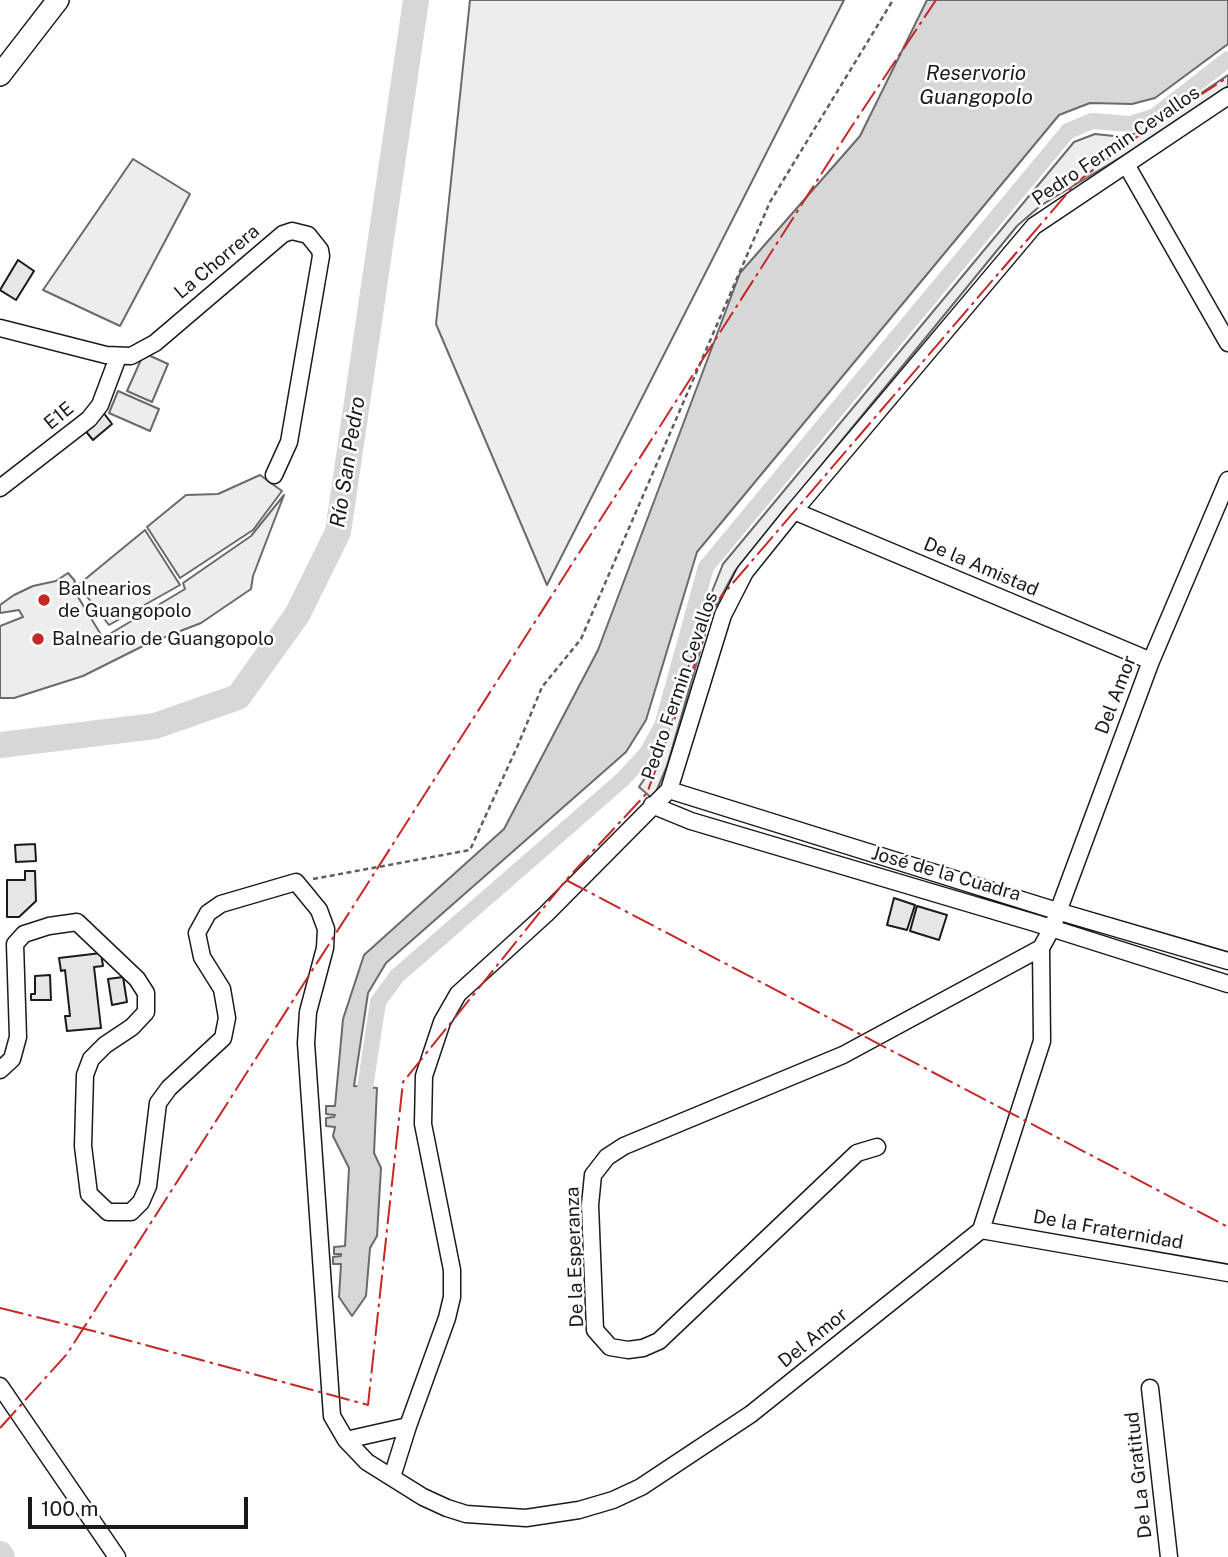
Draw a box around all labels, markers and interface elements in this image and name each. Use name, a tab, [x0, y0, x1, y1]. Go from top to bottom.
water label: Reservorio Guangopolo	[919, 61, 1033, 111]
street label: Pedro Fermin Cevallos	[1028, 81, 1204, 211]
street label: La Chorrera	[170, 220, 264, 304]
water label: Río San Pedro	[325, 395, 371, 529]
street label: E1E	[40, 397, 78, 435]
street label: De la Amistad	[920, 533, 1042, 601]
place label: Balnearios de Guangopolo	[58, 578, 191, 622]
street label: Pedro Fermin Cevallos	[637, 589, 723, 783]
marker: Balnearios de Guangopolo	[36, 592, 52, 608]
place label: Balneario de Guangopolo	[52, 628, 274, 650]
marker: Balneario de Guangopolo	[30, 631, 46, 647]
street label: Del Amor	[1091, 652, 1141, 738]
street label: José de la Cuadra	[869, 842, 1023, 906]
street label: De la Esperanza	[561, 1186, 589, 1328]
street label: De la Fraternidad	[1031, 1206, 1185, 1254]
street label: Del Amor	[774, 1303, 852, 1373]
street label: De La Gratitud	[1121, 1411, 1157, 1539]
scale bar	[32, 1484, 252, 1528]
text: 100 m	[41, 1496, 98, 1521]

